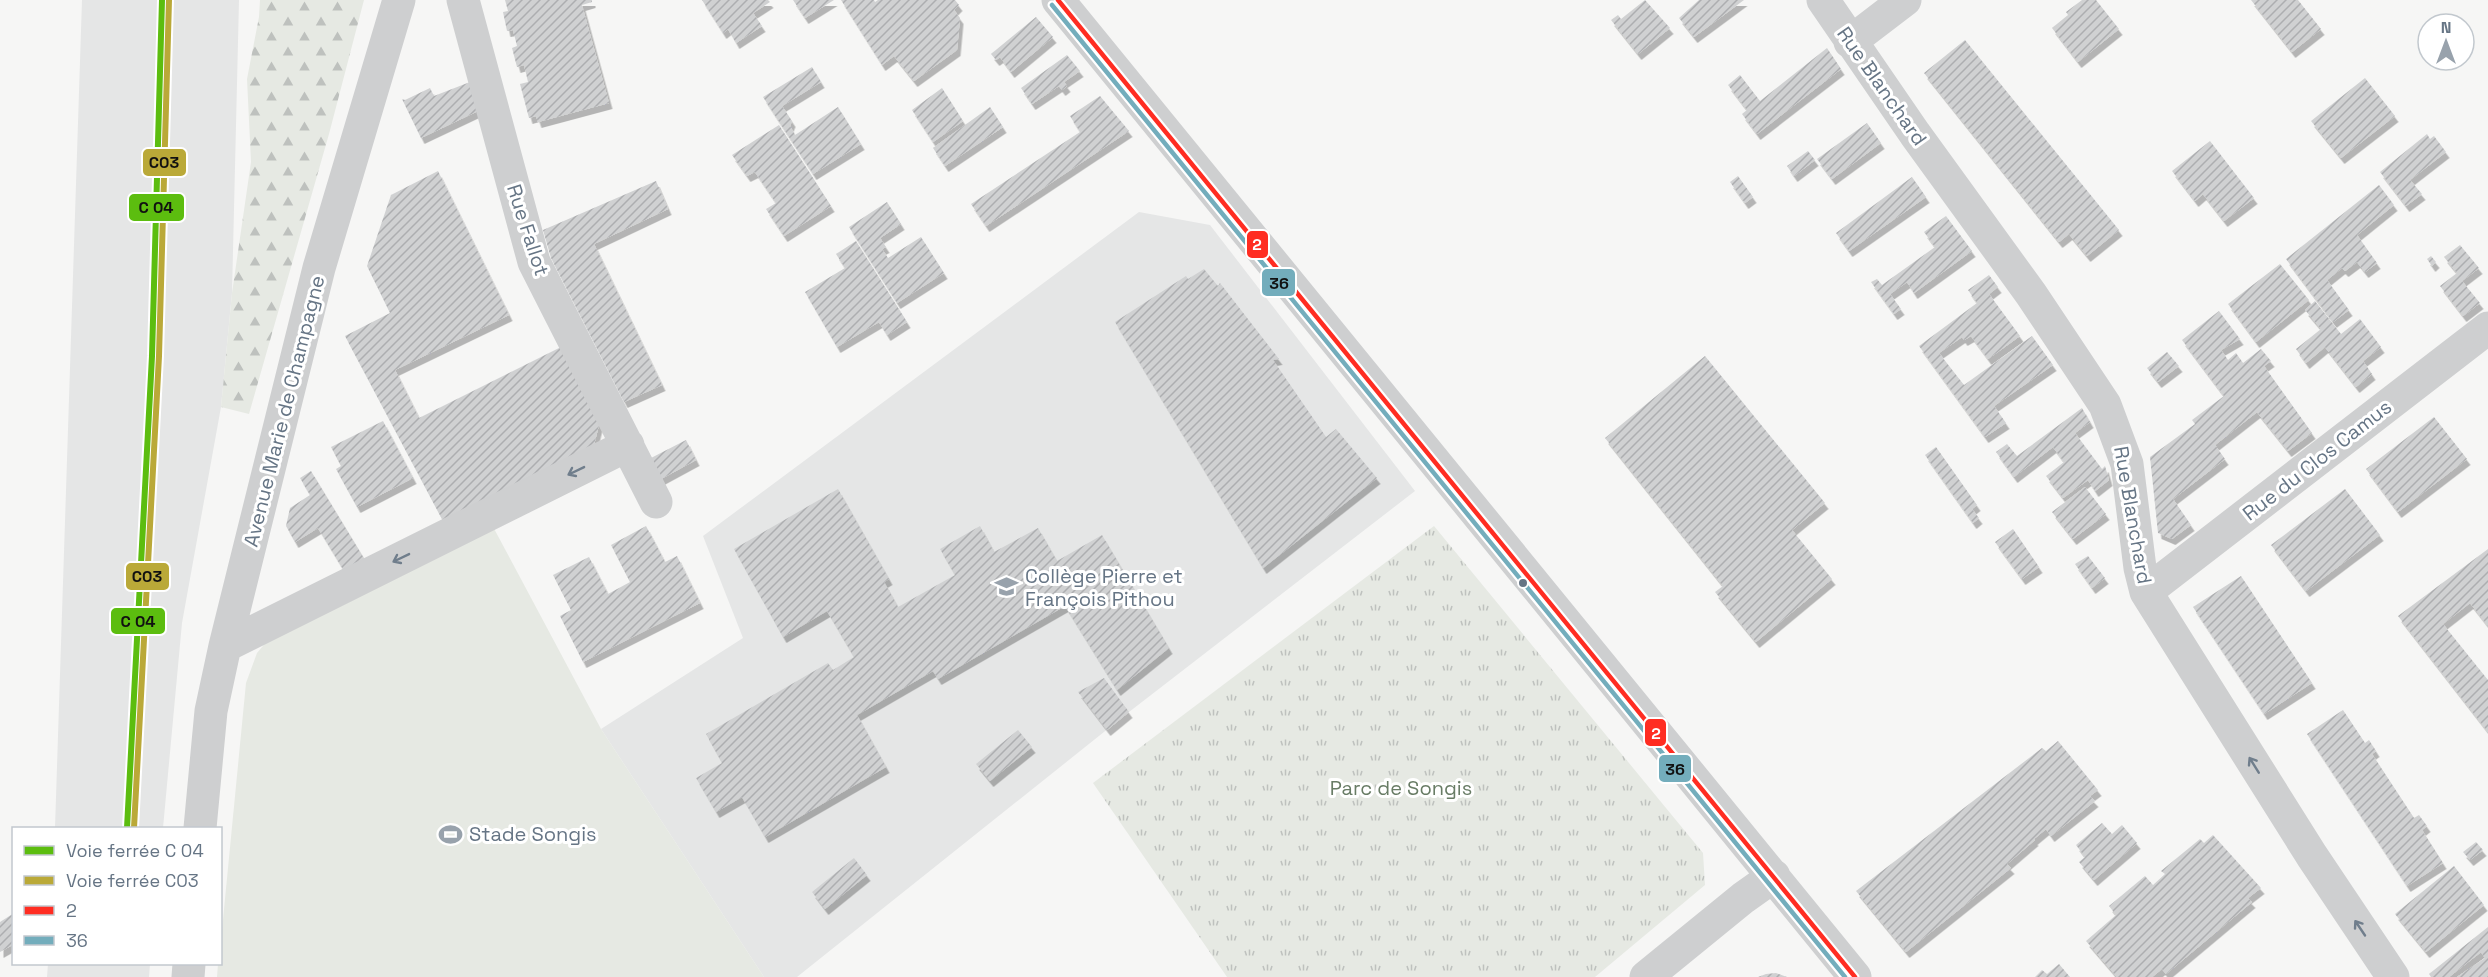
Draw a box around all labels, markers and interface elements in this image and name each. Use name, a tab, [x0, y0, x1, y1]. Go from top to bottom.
north arrow	[2416, 12, 2476, 72]
text: N	[2441, 17, 2451, 38]
street label: Rue Blanchard	[1831, 21, 1933, 151]
line badge: C03	[142, 148, 187, 177]
text: C03	[149, 152, 179, 173]
street label: Rue Fallot	[501, 181, 555, 279]
line badge: C 04	[128, 193, 185, 222]
text: C 04	[139, 197, 173, 218]
line badge: 2	[1246, 230, 1269, 259]
text: 2	[1252, 234, 1262, 255]
line badge: 36	[1261, 268, 1296, 297]
street label: Avenue Marie de Champagne	[238, 273, 330, 549]
text: 36	[1269, 273, 1289, 294]
street label: Rue du Clos Camus	[2237, 394, 2397, 526]
street label: Rue Blanchard	[2108, 444, 2158, 586]
one-way arrow	[567, 466, 585, 478]
one-way arrow	[393, 553, 411, 565]
line badge: C03	[125, 562, 170, 591]
place label: Collège Pierre et François Pithou	[1025, 563, 1183, 612]
text: C03	[132, 566, 162, 587]
school or university icon: Collège Pierre et François Pithou	[994, 574, 1020, 600]
unlabelled marker	[1517, 577, 1529, 589]
line badge: C 04	[110, 607, 166, 635]
text: C 04	[121, 611, 155, 632]
line badge: 2	[1644, 718, 1667, 747]
text: 2	[1651, 723, 1661, 744]
line badge: 36	[1658, 754, 1692, 783]
one-way arrow	[2248, 756, 2261, 773]
text: 36	[1665, 759, 1685, 780]
park label: Parc de Songis	[1330, 775, 1472, 801]
sports icon: Stade Songis	[438, 821, 464, 847]
place label: Stade Songis	[469, 821, 597, 847]
legend	[12, 827, 222, 965]
text: Voie ferrée C 04	[66, 839, 204, 862]
text: Voie ferrée C03	[66, 869, 199, 892]
text: 2	[66, 899, 77, 922]
one-way arrow	[2354, 921, 2366, 937]
text: 36	[66, 929, 88, 952]

